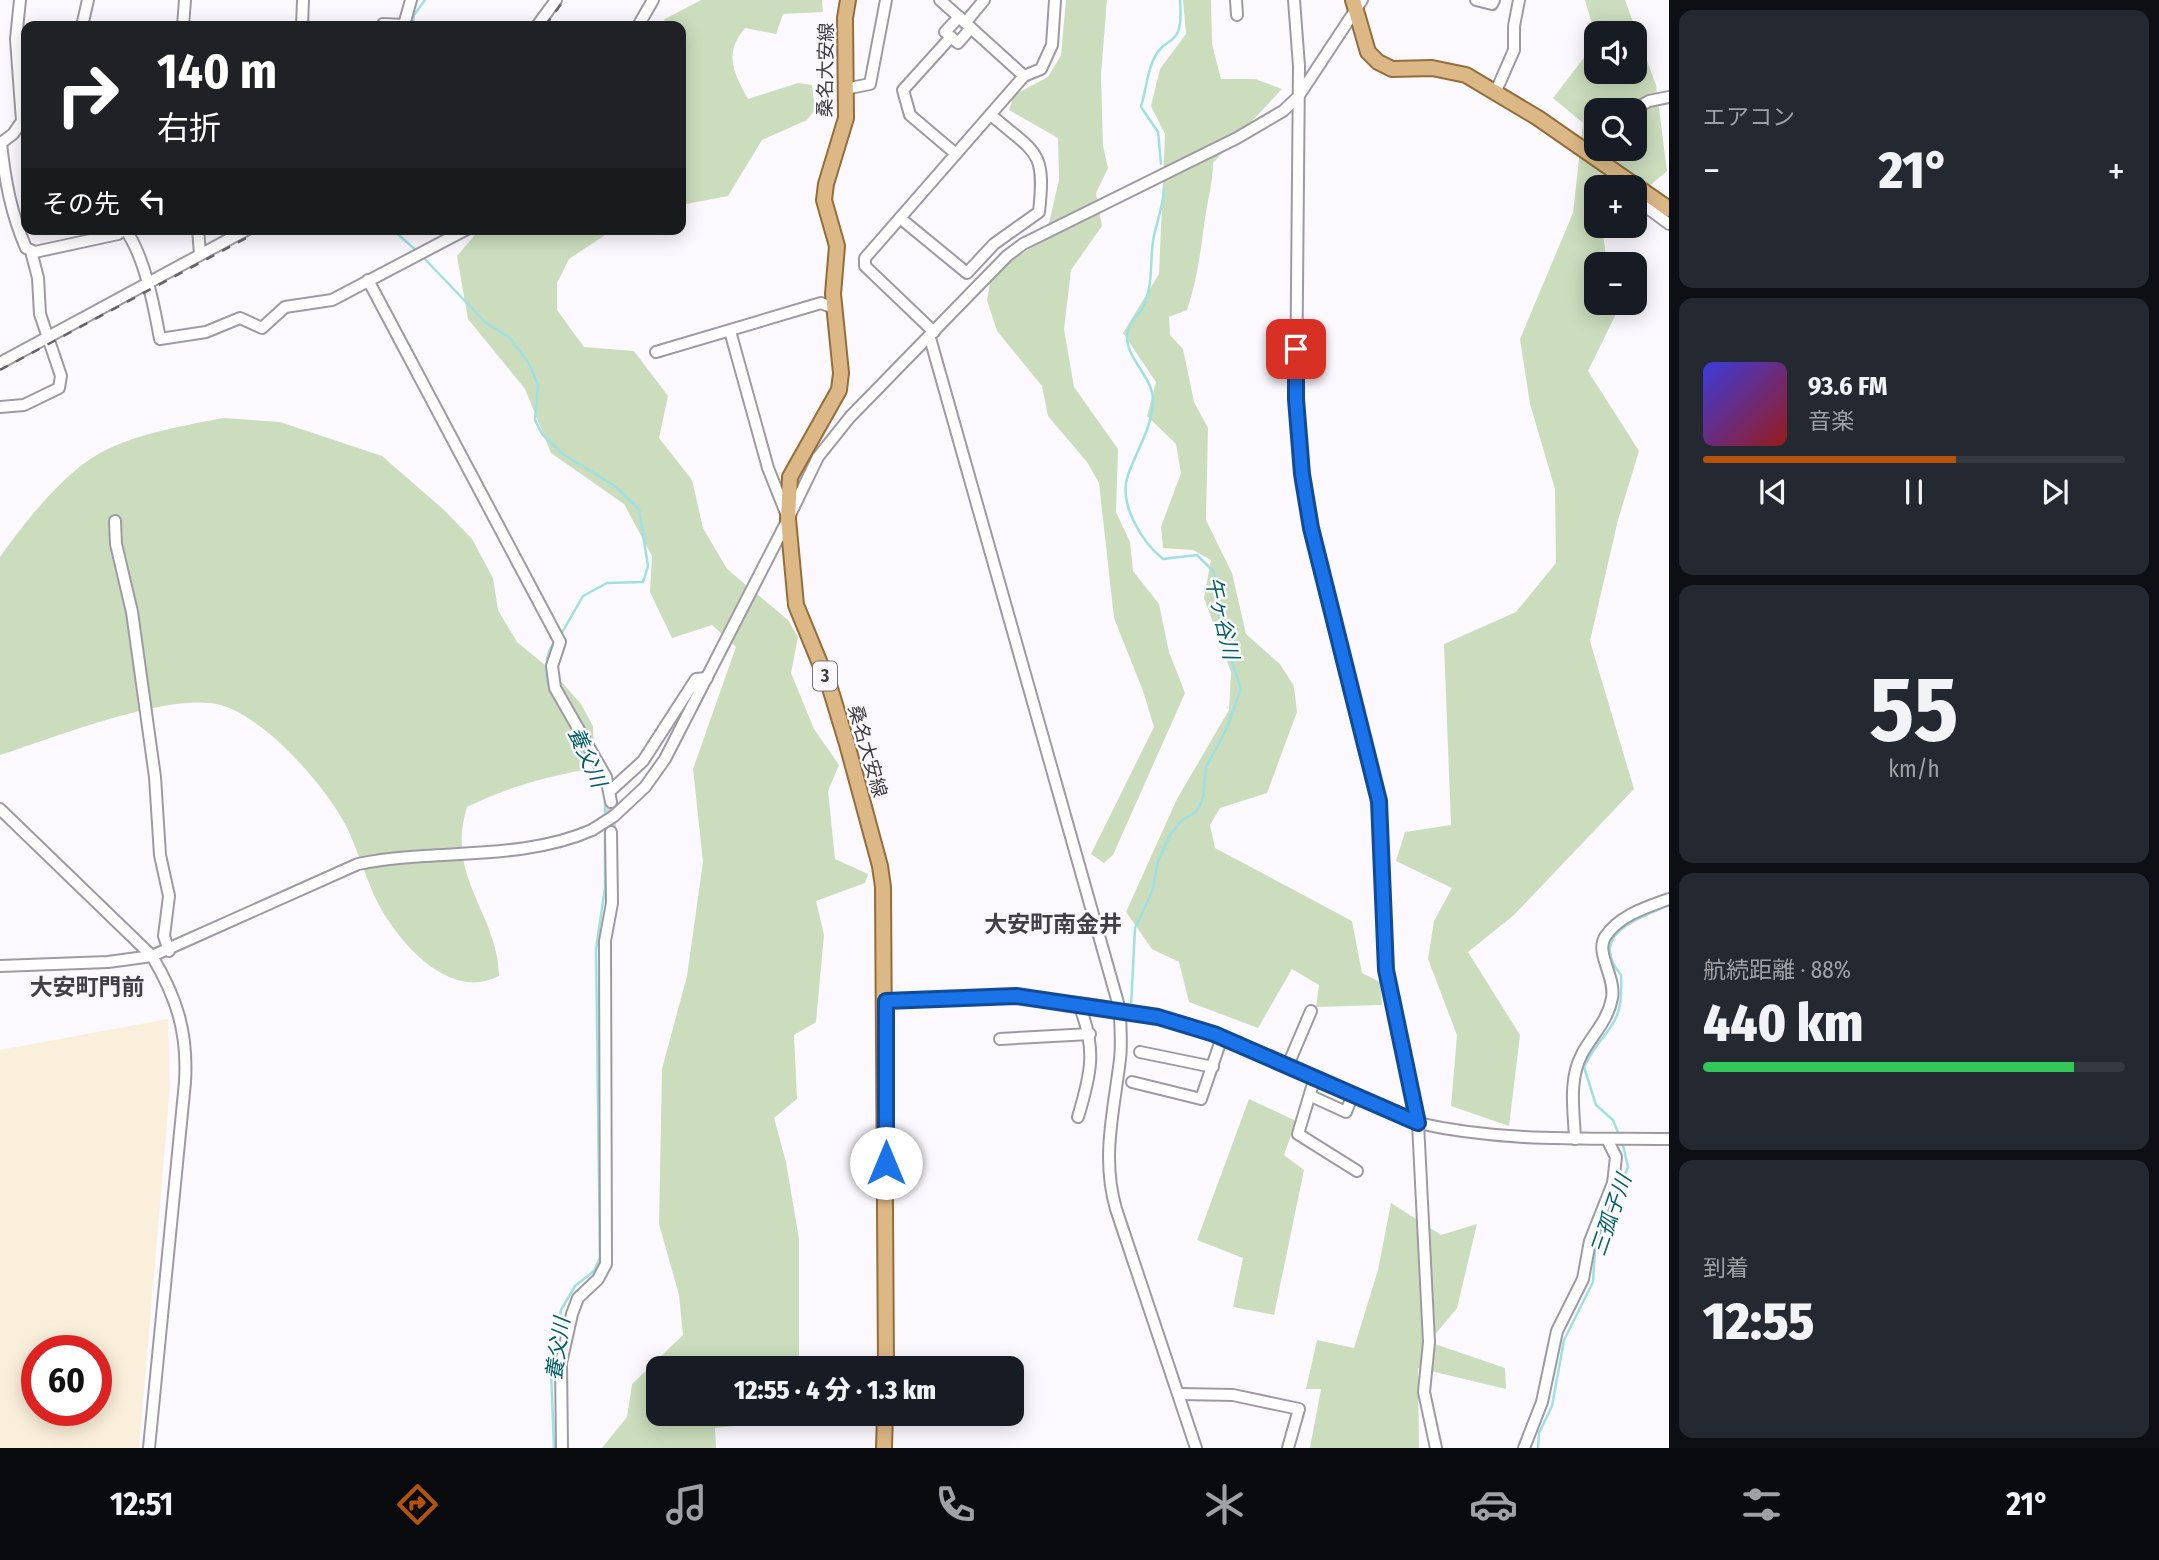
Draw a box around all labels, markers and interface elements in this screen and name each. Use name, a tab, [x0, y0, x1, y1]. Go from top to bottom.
map controls	[1584, 21, 1647, 315]
button: sound	[1584, 21, 1647, 84]
street label: 桑名大安線	[813, 22, 838, 118]
text: 140 m	[157, 42, 277, 101]
icon: right	[42, 49, 133, 140]
button: search	[1584, 98, 1647, 161]
text: エアコン	[1703, 103, 1795, 131]
text: 右折	[157, 109, 221, 147]
text: 21°	[1879, 139, 1949, 202]
text: −	[1703, 148, 1720, 194]
text: +	[2108, 148, 2125, 194]
button: +	[1584, 175, 1647, 238]
icon: left	[134, 182, 172, 220]
text: その先	[42, 189, 120, 220]
button: −	[1584, 252, 1647, 315]
pin	[1266, 319, 1326, 379]
icon: arrive	[1277, 330, 1315, 368]
text: 93.6 FM	[1808, 371, 1887, 402]
text: 音楽	[1808, 407, 1854, 435]
icon: previous	[1754, 473, 1792, 511]
icon: pause	[1895, 473, 1933, 511]
icon: next	[2036, 473, 2074, 511]
water label: 午ヶ谷川	[1200, 574, 1245, 664]
text: 55	[1870, 655, 1958, 764]
road number: 3	[813, 662, 837, 690]
street label: 桑名大安線	[843, 702, 892, 800]
water label: 養父川	[562, 723, 613, 793]
text: km/h	[1888, 755, 1940, 783]
district label: 大安町南金井	[984, 910, 1122, 938]
text: 航続距離 · 88%	[1703, 956, 1851, 984]
district label: 大安町門前	[30, 973, 145, 1001]
text: 440 km	[1703, 992, 1863, 1055]
position arrow	[849, 1126, 923, 1200]
water label: 三孤子川	[1585, 1169, 1638, 1259]
text: 到着	[1703, 1254, 1749, 1282]
text: 12:55	[1703, 1290, 1814, 1353]
water label: 養父川	[541, 1314, 576, 1382]
speed limit sign: 60	[21, 1335, 112, 1426]
text: 12:55 · 4 分 · 1.3 km	[734, 1375, 936, 1406]
icon: directions	[393, 1480, 442, 1529]
icon: music	[662, 1480, 711, 1529]
icon: phone	[931, 1480, 980, 1529]
icon: climate	[1200, 1480, 1249, 1529]
icon: car	[1469, 1480, 1518, 1529]
icon: filters	[1737, 1480, 1786, 1529]
text: 12:51	[110, 1485, 173, 1523]
text: 21°	[2006, 1485, 2049, 1523]

